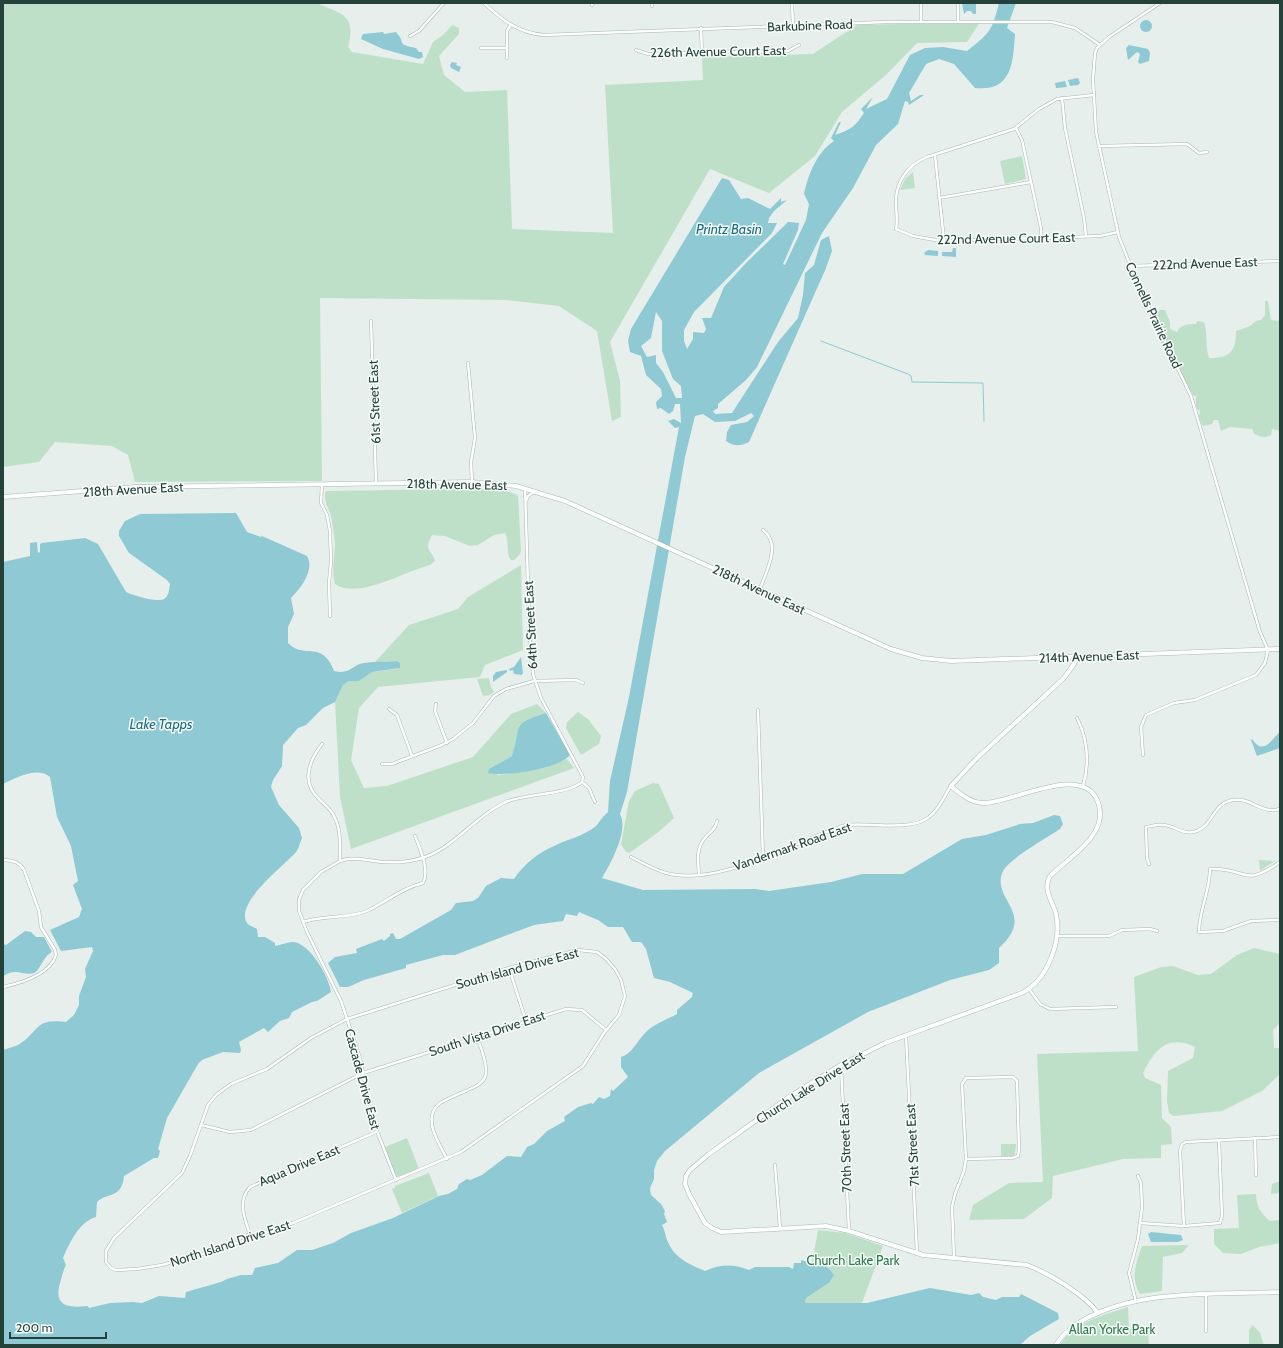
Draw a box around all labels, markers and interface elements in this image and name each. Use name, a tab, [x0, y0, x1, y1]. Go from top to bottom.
street label: Barkubine Road	[767, 16, 853, 34]
street label: 226th Avenue Court East	[650, 42, 787, 60]
water label: Printz Basin	[696, 220, 762, 238]
street label: 222nd Avenue Court East	[937, 229, 1076, 247]
street label: 222nd Avenue East	[1152, 253, 1258, 273]
street label: Connells Prairie Road	[1122, 259, 1186, 371]
street label: 61st Street East	[365, 359, 383, 444]
street label: 218th Avenue East	[407, 475, 508, 493]
street label: 218th Avenue East	[82, 478, 184, 500]
street label: 218th Avenue East	[710, 560, 809, 618]
street label: 64th Street East	[520, 580, 540, 670]
street label: 214th Avenue East	[1039, 646, 1140, 666]
water label: Lake Tapps	[130, 715, 193, 733]
street label: Vandermark Road East	[731, 818, 854, 874]
street label: South Island Drive East	[454, 944, 581, 992]
street label: South Vista Drive East	[427, 1006, 548, 1059]
street label: Cascade Drive East	[342, 1027, 384, 1132]
street label: Church Lake Drive East	[753, 1047, 868, 1127]
street label: 70th Street East	[835, 1102, 855, 1193]
street label: 71st Street East	[902, 1103, 922, 1187]
street label: Aqua Drive East	[256, 1141, 342, 1189]
street label: North Island Drive East	[168, 1216, 293, 1270]
park label: Church Lake Park	[807, 1252, 900, 1268]
scale bar	[10, 1314, 106, 1340]
text: 200 m	[16, 1320, 52, 1335]
park label: Allan Yorke Park	[1069, 1321, 1155, 1337]

